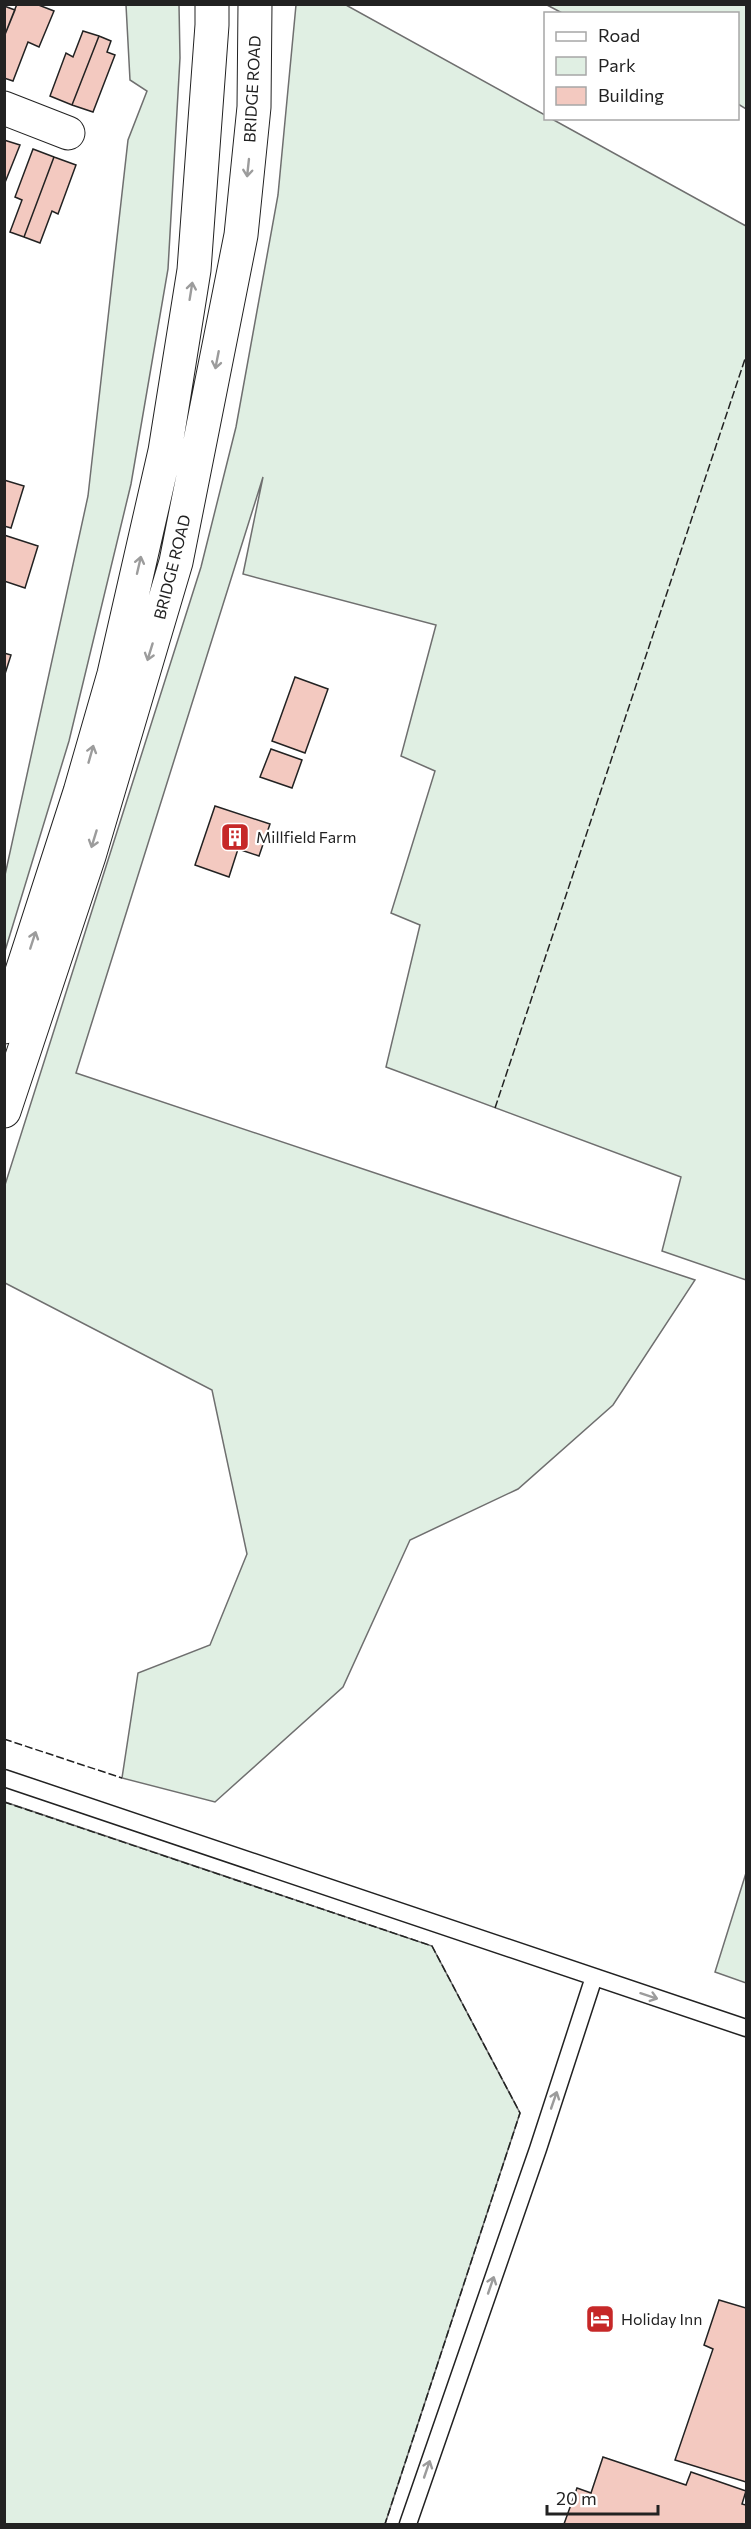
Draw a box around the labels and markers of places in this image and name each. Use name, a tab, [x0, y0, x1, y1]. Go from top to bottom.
building icon: Millfield Farm	[219, 821, 251, 853]
place label: Millfield Farm	[256, 827, 356, 846]
hotel icon: Holiday Inn	[584, 2303, 616, 2335]
place label: Holiday Inn	[621, 2309, 702, 2328]

